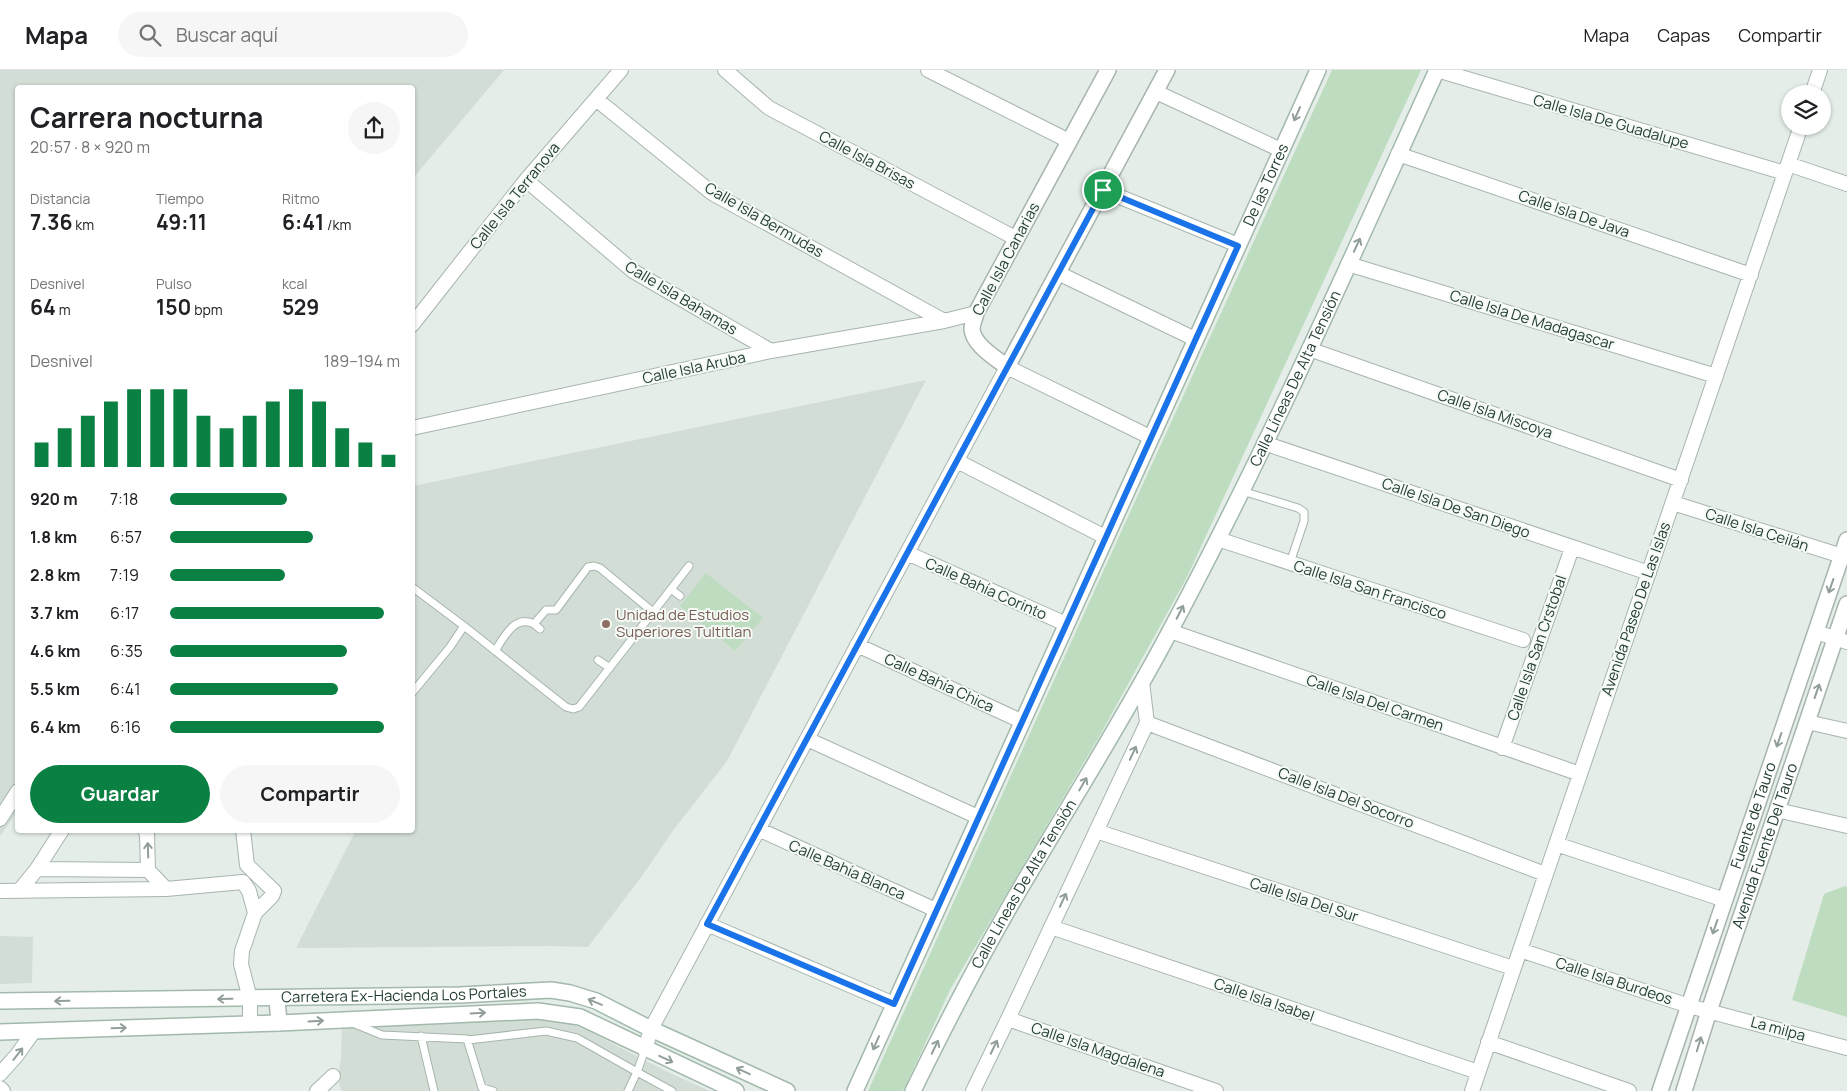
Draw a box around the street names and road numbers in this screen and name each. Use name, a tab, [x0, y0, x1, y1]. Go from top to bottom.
street label: Calle Isla De Guadalupe	[1531, 89, 1692, 154]
street label: Calle Isla Brisas	[815, 125, 919, 194]
street label: Calle Isla Terranova	[465, 138, 564, 254]
street label: De las Torres	[1238, 140, 1293, 229]
street label: Calle Isla Bermudas	[701, 177, 828, 262]
street label: Calle Isla De Java	[1516, 185, 1633, 242]
street label: Calle Isla Canarias	[967, 198, 1044, 319]
street label: Calle Isla Bahamas	[621, 256, 742, 340]
street label: Calle Isla De Madagascar	[1447, 284, 1618, 355]
street label: Calle Líneas De Alta Tensión	[1244, 287, 1345, 470]
street label: Calle Isla Aruba	[640, 346, 747, 389]
street label: Calle Isla Miscoya	[1435, 384, 1556, 443]
street label: Calle Isla De San Diego	[1379, 472, 1533, 543]
street label: Calle Isla Ceilán	[1703, 503, 1812, 556]
street label: Avenida Paseo De Las Islas	[1596, 519, 1675, 699]
street label: Calle Bahía Corinto	[922, 552, 1050, 625]
street label: Calle Isla San Francisco	[1291, 555, 1450, 624]
street label: Calle Isla San Crstobal	[1502, 572, 1571, 723]
street label: Calle Bahía Chica	[881, 648, 998, 717]
street label: Calle Isla Del Carmen	[1304, 669, 1447, 736]
street label: Fuente de Tauro	[1725, 759, 1781, 871]
street label: Avenida Fuente Del Tauro	[1727, 760, 1802, 931]
street label: Calle Isla Del Socorro	[1275, 762, 1417, 833]
street label: Calle Líneas De Alta Tensión	[966, 795, 1081, 972]
street label: Calle Bahía Blanca	[786, 834, 909, 905]
street label: Calle Isla Del Sur	[1247, 872, 1362, 927]
street label: Calle Isla Burdeos	[1553, 952, 1675, 1009]
street label: Calle Isla Isabel	[1211, 973, 1317, 1027]
street label: Carretera Ex-Hacienda Los Portales	[281, 980, 527, 1007]
street label: La milpa	[1748, 1011, 1808, 1046]
street label: Calle Isla Magdalena	[1028, 1017, 1168, 1082]

